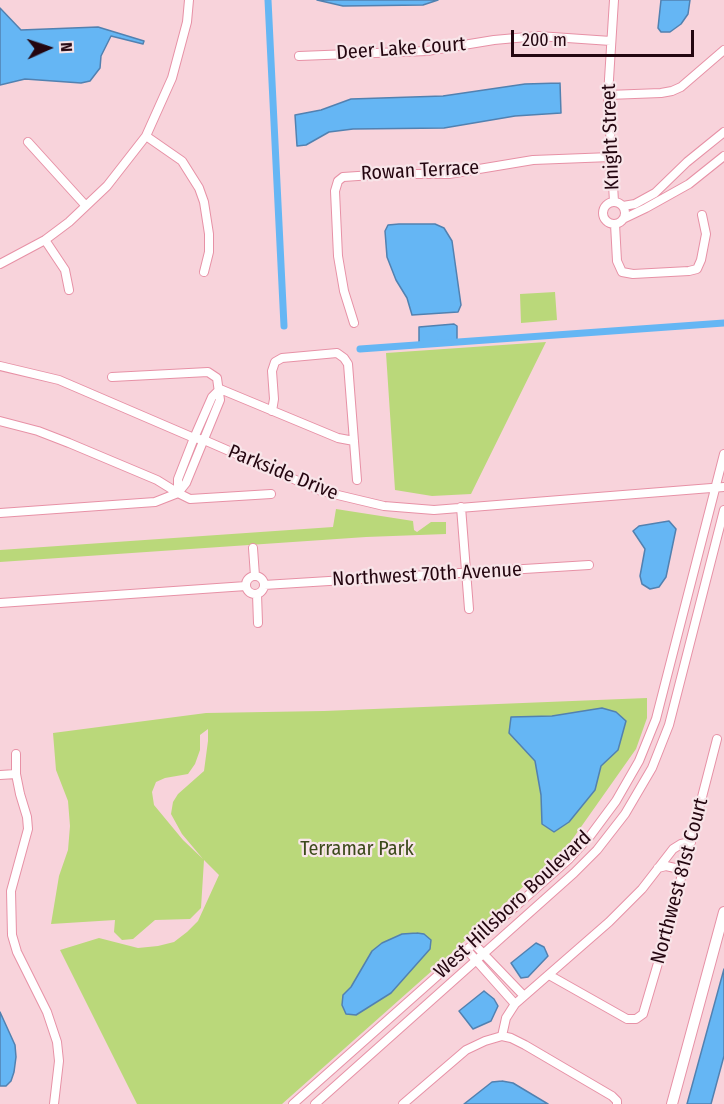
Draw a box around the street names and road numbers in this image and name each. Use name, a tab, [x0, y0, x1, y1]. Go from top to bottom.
street label: Deer Lake Court	[336, 33, 466, 65]
street label: Knight Street	[597, 83, 625, 191]
street label: Rowan Terrace	[360, 156, 480, 186]
street label: Parkside Drive	[224, 440, 342, 506]
street label: Northwest 70th Avenue	[332, 558, 522, 592]
street label: Northwest 81st Court	[646, 795, 714, 967]
street label: West Hillsboro Boulevard	[430, 826, 596, 984]

